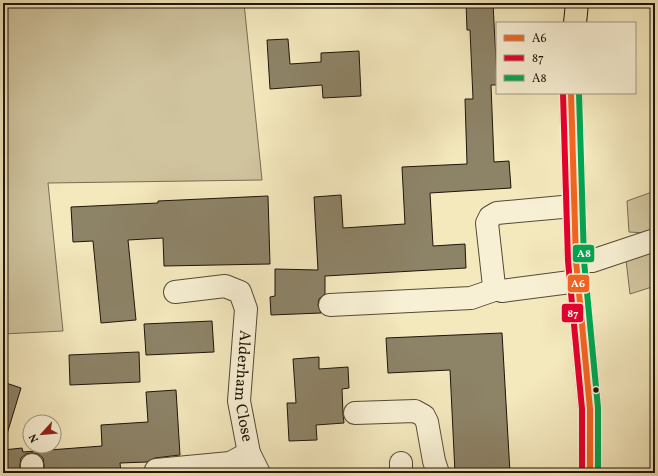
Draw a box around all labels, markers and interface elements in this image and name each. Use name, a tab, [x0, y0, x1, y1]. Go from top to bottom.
legend	[496, 22, 636, 94]
text: A6	[532, 31, 547, 47]
text: 87	[532, 51, 544, 67]
text: A8	[532, 71, 547, 87]
line badge: A8	[572, 244, 595, 263]
text: A8	[577, 247, 591, 262]
line badge: A6	[567, 274, 590, 293]
text: A6	[571, 277, 585, 292]
line badge: 87	[561, 303, 584, 323]
text: 87	[567, 307, 579, 322]
street label: Alderham Close	[228, 329, 258, 444]
unlabelled marker	[591, 385, 601, 395]
north arrow	[22, 414, 62, 454]
text: N	[26, 431, 43, 445]

